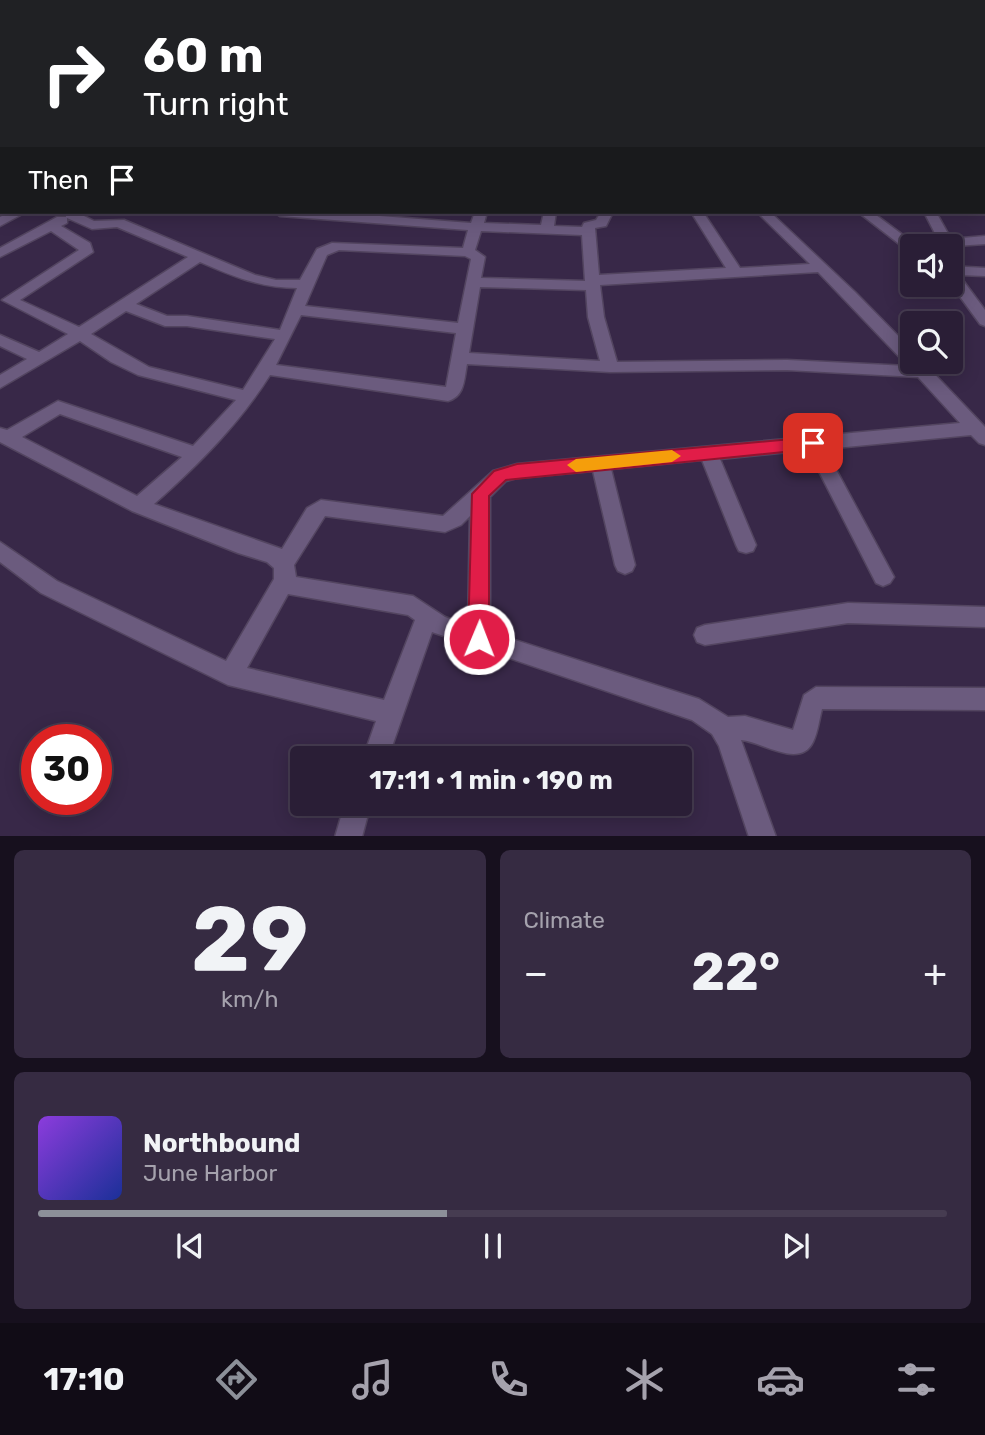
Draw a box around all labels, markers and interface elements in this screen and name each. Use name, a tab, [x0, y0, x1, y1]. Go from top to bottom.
text: 60 m	[143, 26, 264, 84]
icon: right	[28, 28, 119, 119]
text: Turn right	[143, 85, 288, 123]
icon: arrive	[103, 161, 141, 199]
text: Then	[28, 165, 89, 196]
map controls	[900, 234, 963, 374]
button: sound	[900, 234, 963, 297]
button: search	[900, 311, 963, 374]
pin	[783, 413, 843, 473]
icon: arrive	[794, 424, 832, 462]
position arrow	[442, 602, 516, 676]
speed limit sign: 30	[21, 724, 112, 815]
text: 17:11 · 1 min · 190 m	[369, 765, 613, 796]
text: 29	[191, 885, 308, 993]
text: Climate	[524, 906, 605, 934]
text: 22°	[691, 941, 780, 1003]
text: −	[524, 950, 548, 996]
text: +	[923, 950, 947, 996]
text: km/h	[221, 985, 278, 1013]
text: Northbound	[143, 1128, 301, 1159]
text: June Harbor	[143, 1159, 277, 1187]
icon: previous	[171, 1227, 209, 1265]
icon: pause	[474, 1227, 512, 1265]
icon: next	[777, 1227, 815, 1265]
icon: directions	[212, 1355, 261, 1404]
icon: music	[348, 1355, 397, 1404]
icon: phone	[484, 1355, 533, 1404]
icon: climate	[620, 1355, 669, 1404]
icon: car	[756, 1355, 805, 1404]
icon: filters	[892, 1355, 941, 1404]
text: 17:10	[44, 1360, 125, 1398]

